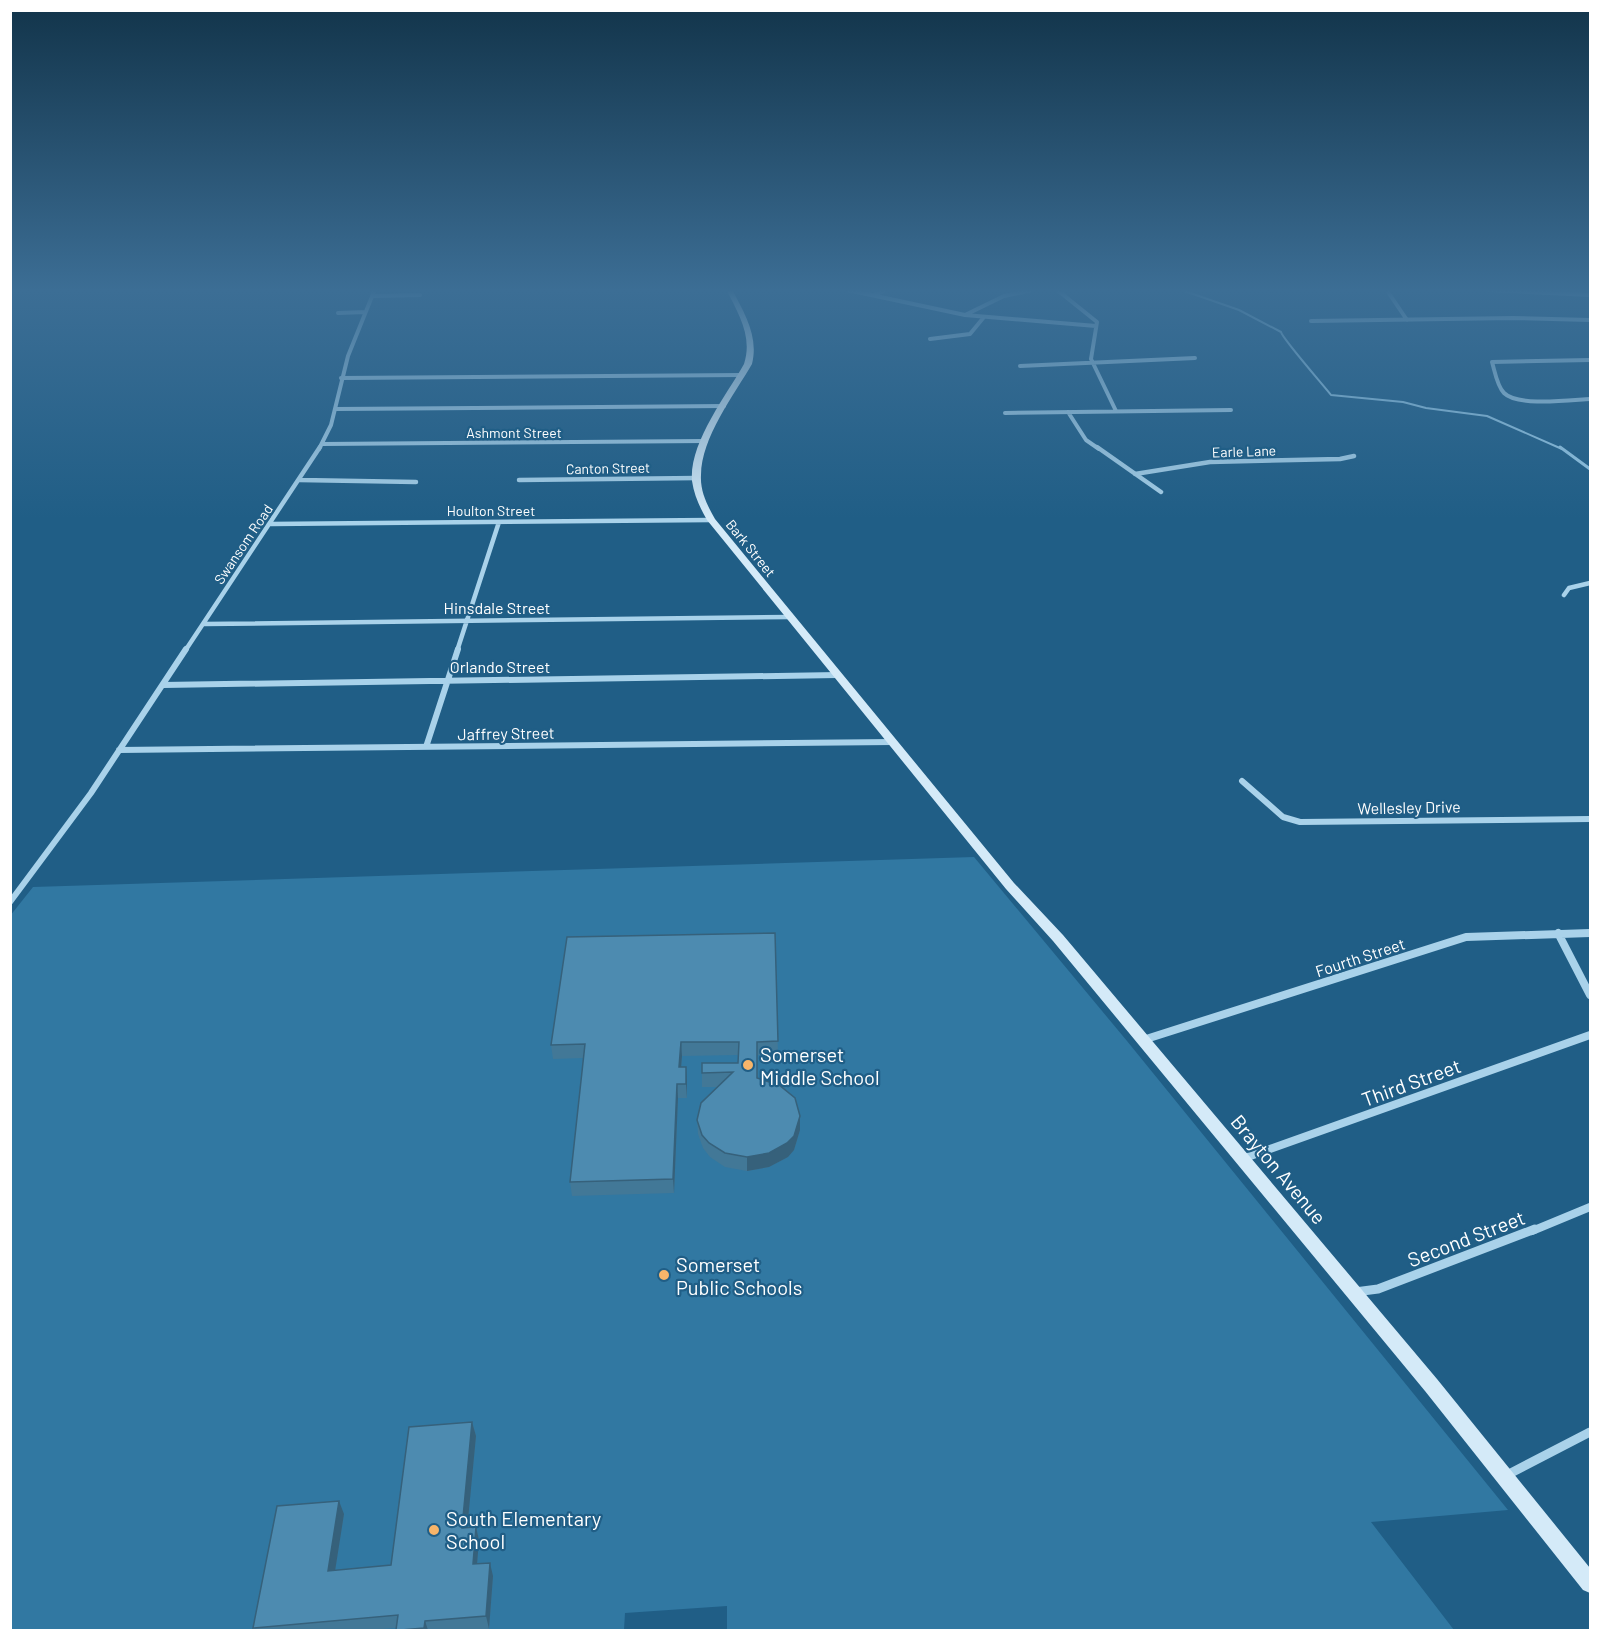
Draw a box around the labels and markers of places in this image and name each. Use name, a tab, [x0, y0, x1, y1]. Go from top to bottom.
place label: Somerset Middle School	[760, 1042, 880, 1089]
marker: Somerset Middle School	[741, 1058, 755, 1072]
place label: Somerset Public Schools	[676, 1252, 802, 1299]
marker: Somerset Public Schools	[657, 1268, 671, 1282]
place label: South Elementary School	[446, 1506, 601, 1553]
marker: South Elementary School	[427, 1523, 441, 1537]

